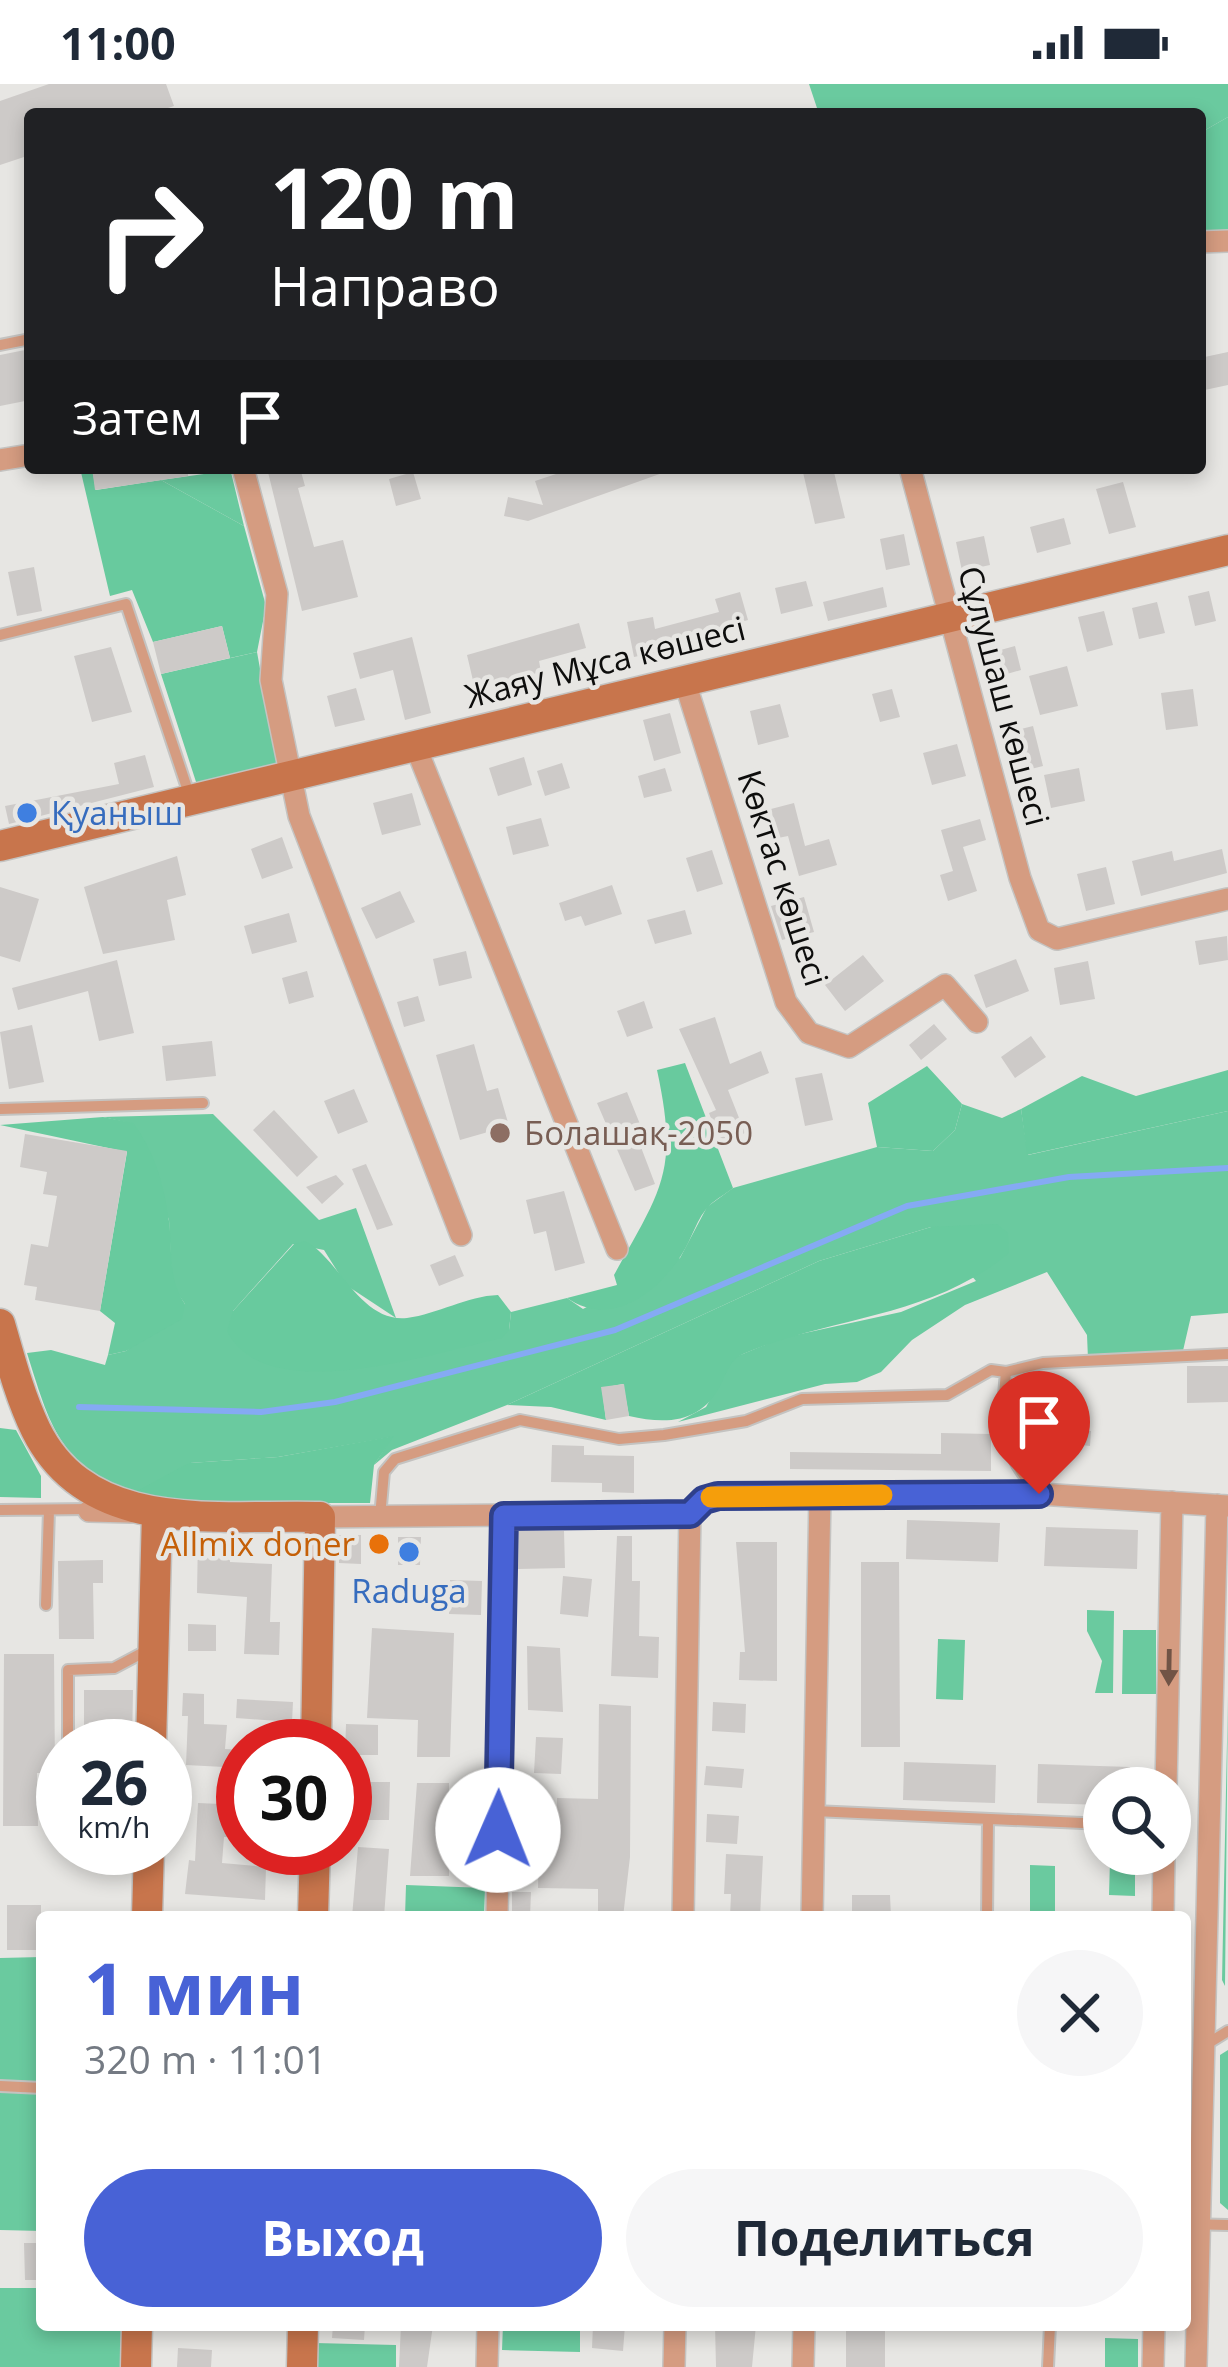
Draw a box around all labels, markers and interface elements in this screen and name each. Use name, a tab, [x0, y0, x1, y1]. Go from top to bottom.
text: 11:00	[60, 12, 176, 73]
text: 120 m	[270, 139, 518, 254]
icon: right	[72, 156, 228, 312]
text: Направо	[270, 248, 500, 322]
icon: arrive	[227, 384, 293, 450]
text: Затем	[72, 387, 203, 448]
street label: Сұлушаш көшесі	[948, 561, 1061, 831]
street label: Жаяу Мұса көшесі	[460, 605, 750, 718]
street label: Көктас көшесі	[727, 764, 840, 991]
place label: Қуаныш	[51, 790, 183, 835]
marker: Қуаныш	[14, 800, 40, 826]
place label: Болашақ-2050	[524, 1110, 753, 1155]
marker: Болашақ-2050	[487, 1120, 513, 1146]
pin	[988, 1371, 1090, 1494]
icon: arrive	[1006, 1389, 1072, 1455]
place label: Allmix doner	[160, 1521, 355, 1566]
marker: Allmix doner	[366, 1531, 392, 1557]
marker: Raduga	[396, 1539, 422, 1565]
place label: Raduga	[351, 1568, 467, 1613]
one-way arrow	[1159, 1649, 1178, 1687]
speed limit sign: 30	[216, 1719, 372, 1875]
text: 26	[80, 1741, 148, 1823]
position arrow	[435, 1767, 561, 1893]
map controls	[1083, 1767, 1191, 1875]
button: search	[1083, 1767, 1191, 1875]
text: km/h	[78, 1806, 150, 1847]
text: 1 мин	[84, 1938, 304, 2036]
button: close	[1017, 1950, 1143, 2076]
text: 320 m · 11:01	[84, 2032, 327, 2085]
button: Выход	[84, 2169, 602, 2307]
button: Поделиться	[626, 2169, 1143, 2307]

